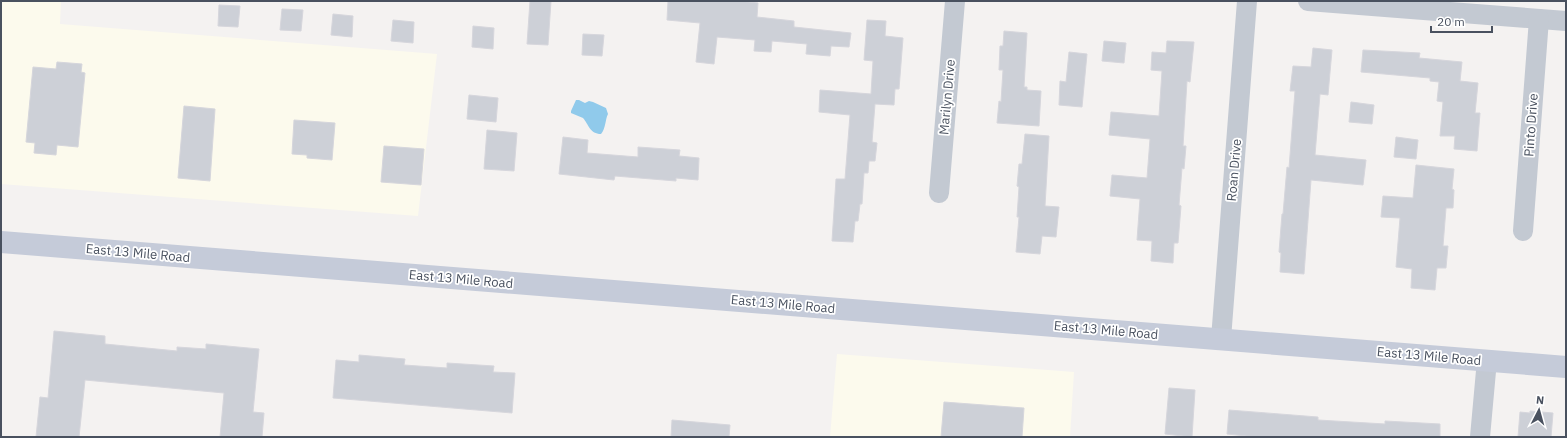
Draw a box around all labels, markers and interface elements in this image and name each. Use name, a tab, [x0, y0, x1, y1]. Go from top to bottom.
scale bar	[1431, 8, 1492, 34]
text: 20 m	[1437, 14, 1465, 29]
street label: Marilyn Drive	[935, 58, 959, 136]
street label: Pinto Drive	[1520, 93, 1542, 157]
street label: Roan Drive	[1223, 138, 1245, 202]
street label: East 13 Mile Road	[85, 240, 191, 266]
street label: East 13 Mile Road	[408, 266, 514, 292]
street label: East 13 Mile Road	[730, 291, 836, 317]
street label: East 13 Mile Road	[1053, 317, 1159, 343]
street label: East 13 Mile Road	[1376, 343, 1482, 369]
north arrow	[1519, 390, 1559, 430]
text: N	[1535, 393, 1545, 407]

